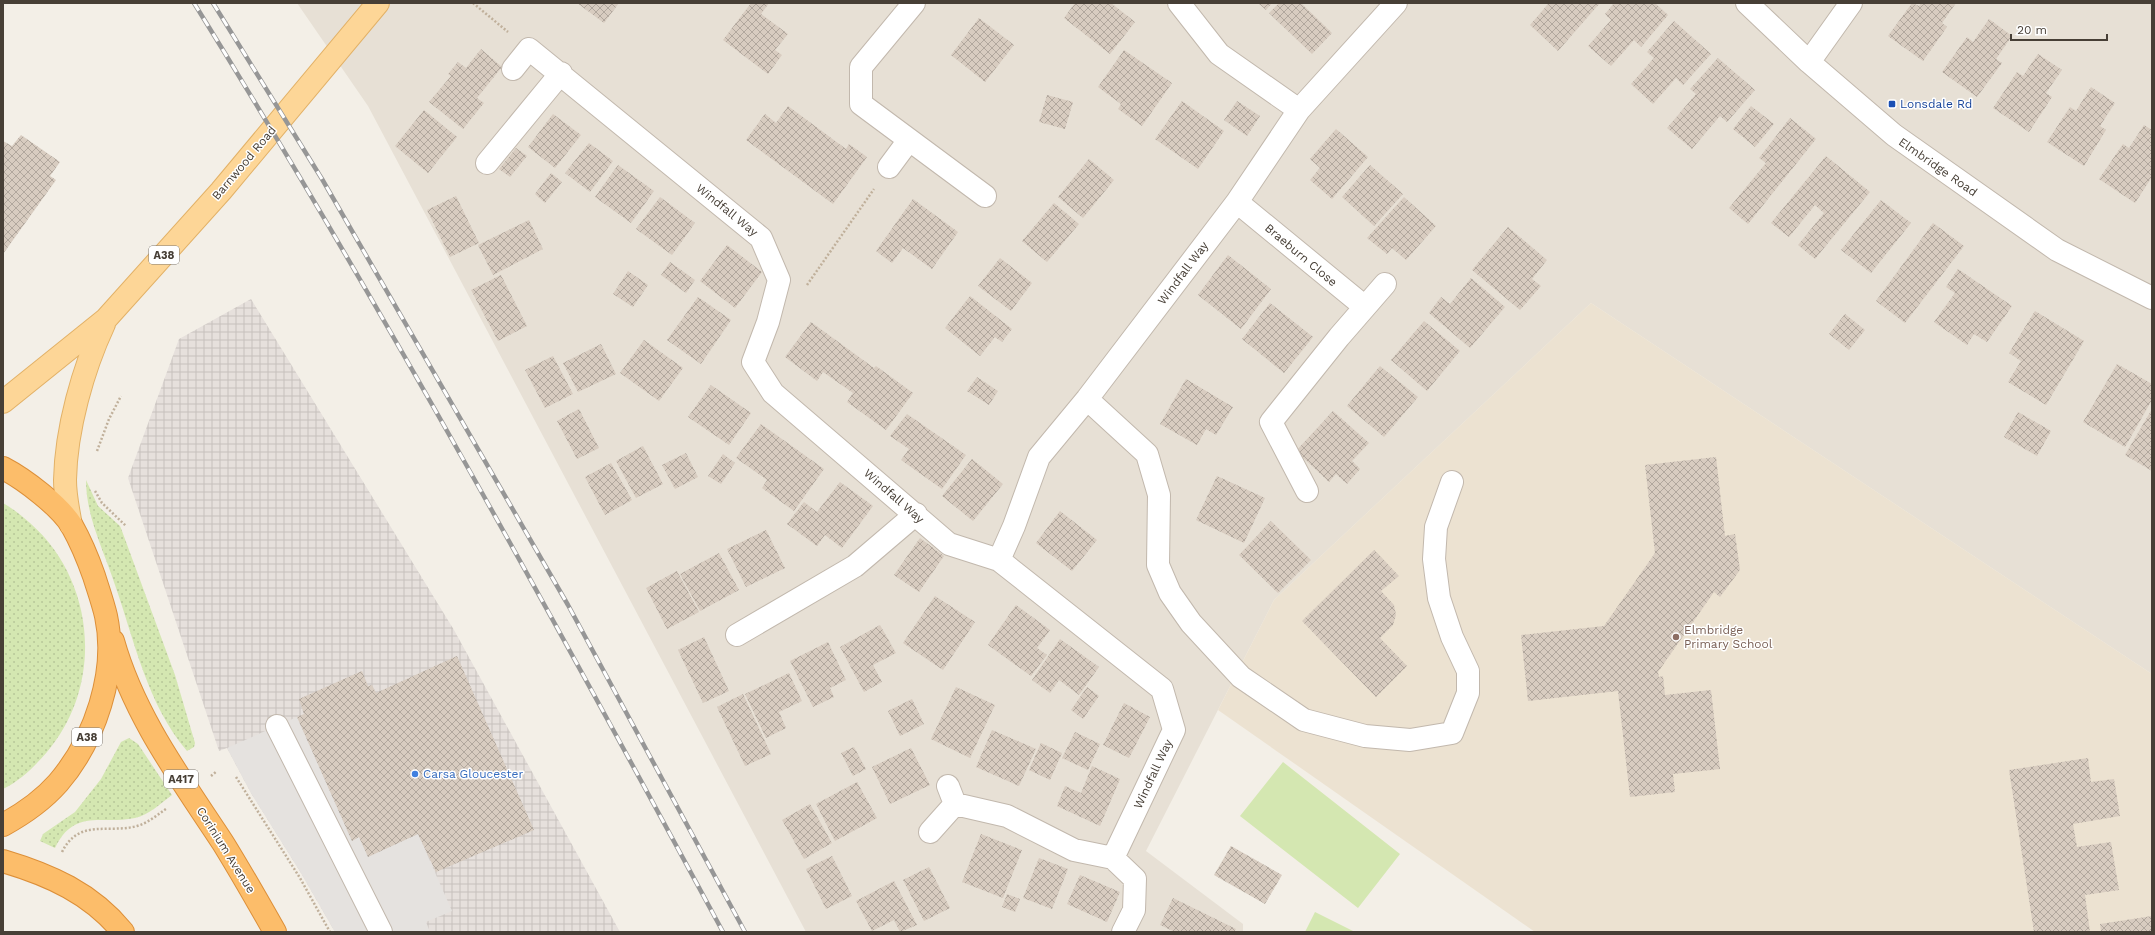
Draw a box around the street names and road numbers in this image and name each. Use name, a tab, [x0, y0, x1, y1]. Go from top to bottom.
street label: Barnwood Road	[209, 123, 279, 203]
street label: Elmbridge Road	[1896, 135, 1980, 199]
street label: Windfall Way	[693, 181, 761, 240]
street label: Braeburn Close	[1262, 221, 1340, 289]
street label: Windfall Way	[1155, 238, 1212, 307]
road number: A38	[149, 246, 179, 264]
street label: Windfall Way	[861, 466, 928, 526]
road number: A38	[72, 728, 102, 746]
street label: Windfall Way	[1131, 736, 1176, 811]
road number: A417	[164, 770, 198, 788]
street label: Corinium Avenue	[194, 804, 258, 896]

